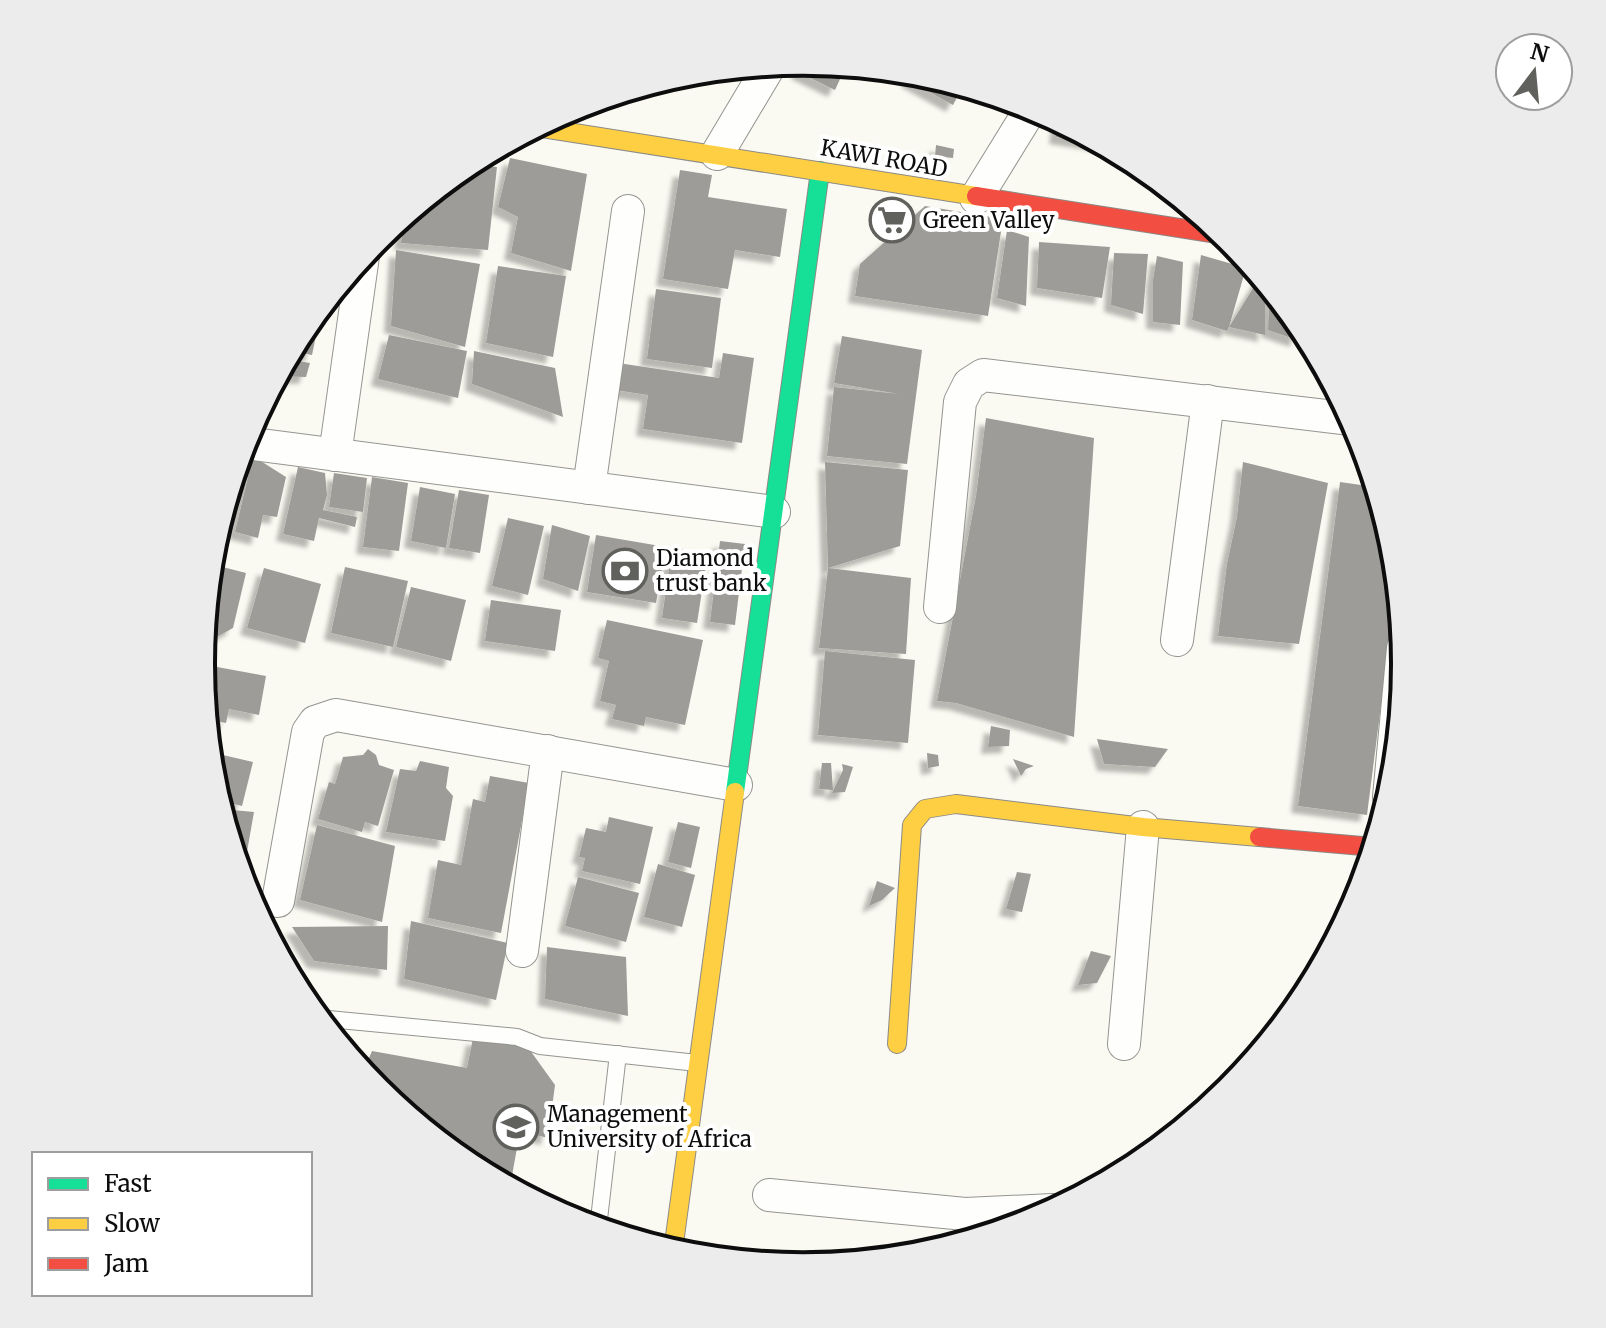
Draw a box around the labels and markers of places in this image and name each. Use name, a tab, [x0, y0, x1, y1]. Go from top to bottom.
supermarket icon: Green Valley	[868, 196, 916, 244]
place label: Green Valley	[923, 206, 1055, 234]
place label: Diamond trust bank	[656, 544, 767, 597]
bank icon: Diamond trust bank	[601, 547, 649, 595]
place label: Management University of Africa	[547, 1100, 752, 1153]
school or university icon: Management University of Africa	[492, 1103, 540, 1151]

